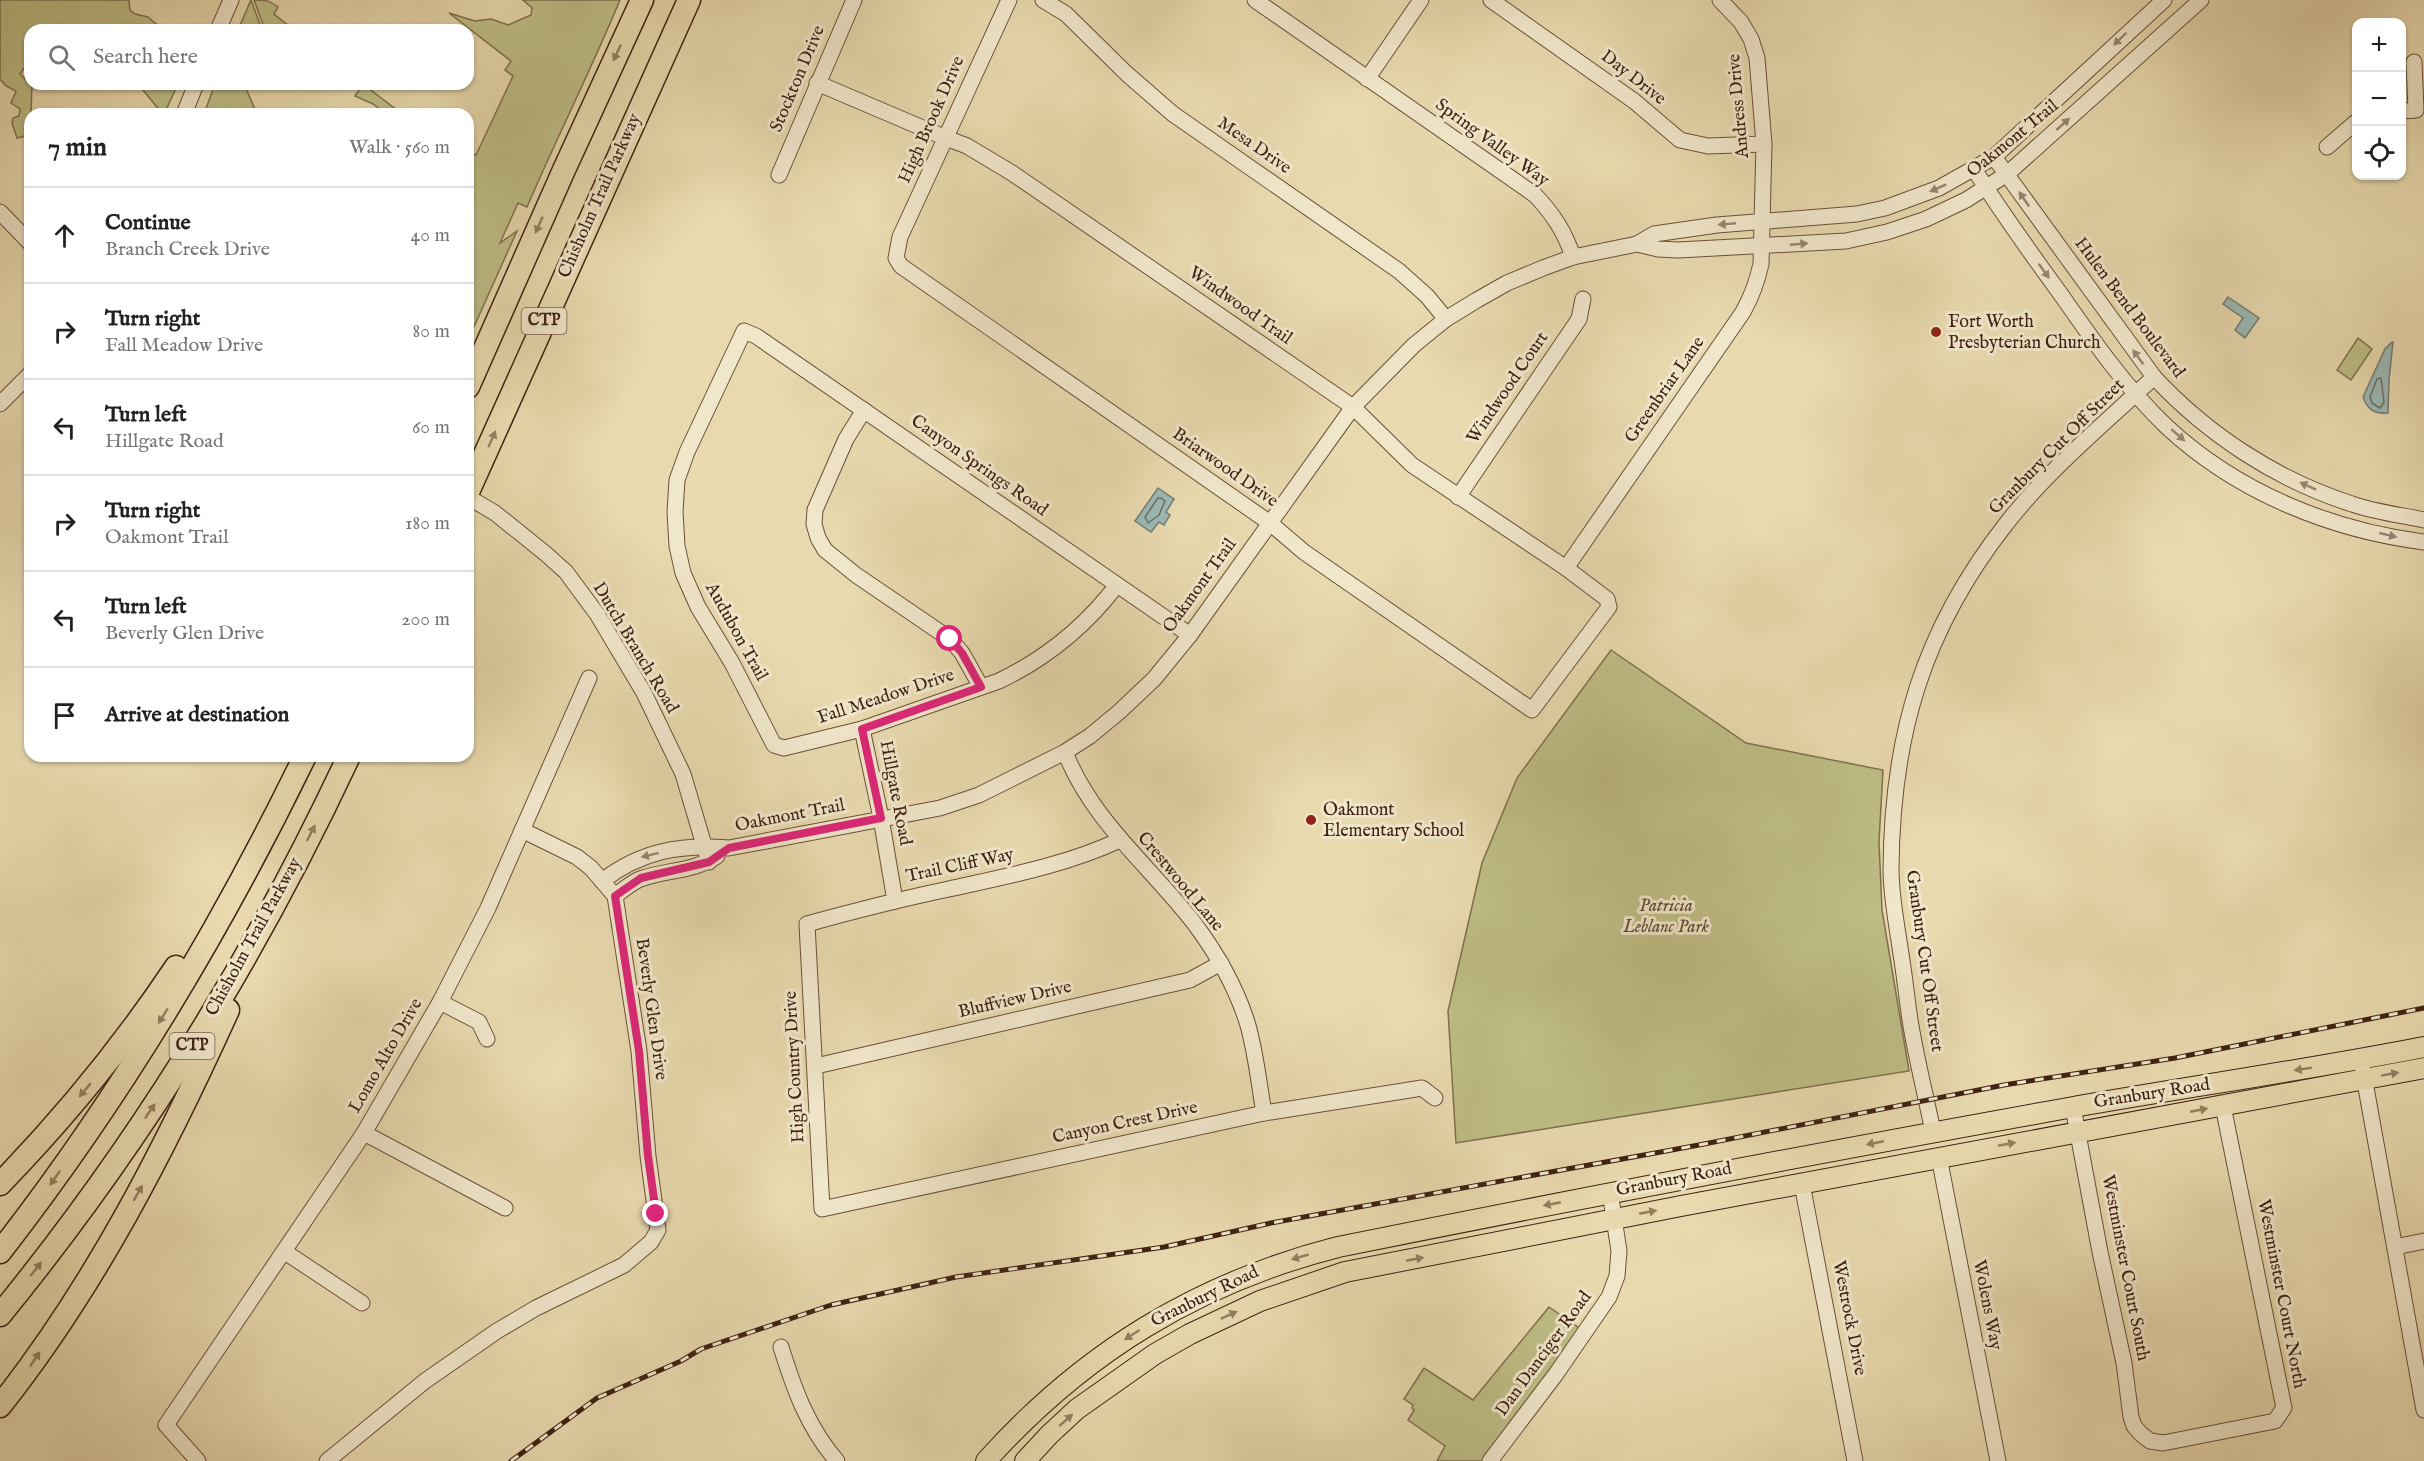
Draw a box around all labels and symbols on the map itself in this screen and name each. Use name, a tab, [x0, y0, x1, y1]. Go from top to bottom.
street label: Stockton Drive	[765, 22, 831, 136]
one-way arrow	[2113, 32, 2128, 46]
one-way arrow	[613, 45, 622, 62]
street label: Day Drive	[1596, 45, 1670, 111]
street label: High Brook Drive	[894, 53, 970, 187]
street label: Andress Drive	[1723, 53, 1755, 160]
street label: Spring Valley Way	[1430, 94, 1554, 192]
street label: Oakmont Trail	[1963, 95, 2064, 183]
street label: Chisholm Trail Parkway	[553, 110, 647, 282]
street label: Mesa Drive	[1213, 112, 1295, 180]
one-way arrow	[2055, 118, 2070, 131]
one-way arrow	[1929, 183, 1946, 192]
one-way arrow	[2018, 191, 2030, 207]
one-way arrow	[534, 217, 544, 235]
one-way arrow	[1717, 219, 1736, 229]
street label: Hulen Bend Boulevard	[2069, 233, 2190, 383]
one-way arrow	[1790, 239, 1809, 249]
street label: Windwood Trail	[1184, 262, 1296, 350]
one-way arrow	[2038, 263, 2050, 279]
road number: CTP	[522, 308, 566, 334]
place label: Fort Worth Presbyterian Church	[1948, 311, 2101, 355]
marker: Fort Worth Presbyterian Church	[1929, 325, 1943, 339]
street label: Windwood Court	[1462, 328, 1554, 448]
street label: Greenbriar Lane	[1620, 332, 1710, 448]
one-way arrow	[2133, 349, 2145, 364]
street label: Granbury Cut Off Street	[1984, 374, 2130, 520]
street label: Canyon Springs Road	[906, 410, 1052, 522]
street label: Briarwood Drive	[1168, 423, 1282, 513]
one-way arrow	[2170, 428, 2185, 442]
one-way arrow	[487, 429, 497, 447]
one-way arrow	[2298, 481, 2316, 491]
one-way arrow	[2379, 531, 2398, 541]
street label: Oakmont Trail	[1158, 534, 1242, 638]
street label: Dutch Branch Road	[587, 578, 683, 718]
street label: Audubon Trail	[699, 578, 773, 685]
route start	[936, 625, 962, 651]
street label: Fall Meadow Drive	[815, 664, 957, 730]
street label: Hillgate Road	[874, 738, 917, 848]
street label: Oakmont Trail	[733, 794, 847, 838]
place label: Oakmont Elementary School	[1323, 799, 1464, 843]
marker: Oakmont Elementary School	[1304, 813, 1318, 827]
one-way arrow	[306, 825, 316, 842]
street label: Crestwood Lane	[1132, 827, 1228, 937]
street label: Trail Cliff Way	[904, 843, 1016, 889]
one-way arrow	[641, 851, 659, 861]
street label: Chisholm Trail Parkway	[201, 854, 307, 1020]
street label: Granbury Cut Off Street	[1900, 869, 1948, 1053]
park label: Patricia Leblanc Park	[1622, 895, 1709, 939]
street label: Beverly Glen Drive	[630, 936, 672, 1082]
street label: Bluffview Drive	[956, 976, 1074, 1024]
street label: High Country Drive	[780, 990, 810, 1144]
street label: Lomo Alto Drive	[344, 994, 428, 1118]
one-way arrow	[158, 1007, 169, 1024]
road number: CTP	[170, 1033, 214, 1059]
one-way arrow	[2294, 1065, 2313, 1074]
one-way arrow	[2381, 1069, 2400, 1078]
street label: Granbury Road	[2092, 1073, 2212, 1115]
one-way arrow	[79, 1082, 92, 1097]
street label: Canyon Crest Drive	[1050, 1096, 1200, 1150]
one-way arrow	[144, 1103, 156, 1119]
one-way arrow	[2189, 1105, 2208, 1114]
one-way arrow	[1866, 1139, 1885, 1148]
one-way arrow	[1997, 1139, 2016, 1148]
street label: Granbury Road	[1614, 1157, 1734, 1202]
one-way arrow	[49, 1169, 61, 1185]
street label: Westminster Court South	[2096, 1173, 2154, 1363]
one-way arrow	[133, 1185, 143, 1202]
street label: Westminster Court North	[2251, 1197, 2311, 1391]
route end	[642, 1200, 668, 1226]
one-way arrow	[1543, 1200, 1562, 1209]
one-way arrow	[1638, 1207, 1657, 1216]
one-way arrow	[1291, 1252, 1309, 1262]
one-way arrow	[1406, 1254, 1425, 1263]
street label: Wolens Way	[1967, 1258, 2007, 1352]
street label: Westrock Drive	[1827, 1259, 1871, 1377]
street label: Granbury Road	[1147, 1261, 1263, 1333]
one-way arrow	[30, 1262, 42, 1277]
street label: Dan Danciger Road	[1491, 1287, 1597, 1421]
one-way arrow	[1221, 1310, 1238, 1319]
one-way arrow	[1125, 1329, 1141, 1341]
one-way arrow	[29, 1351, 40, 1367]
one-way arrow	[1058, 1414, 1073, 1427]

